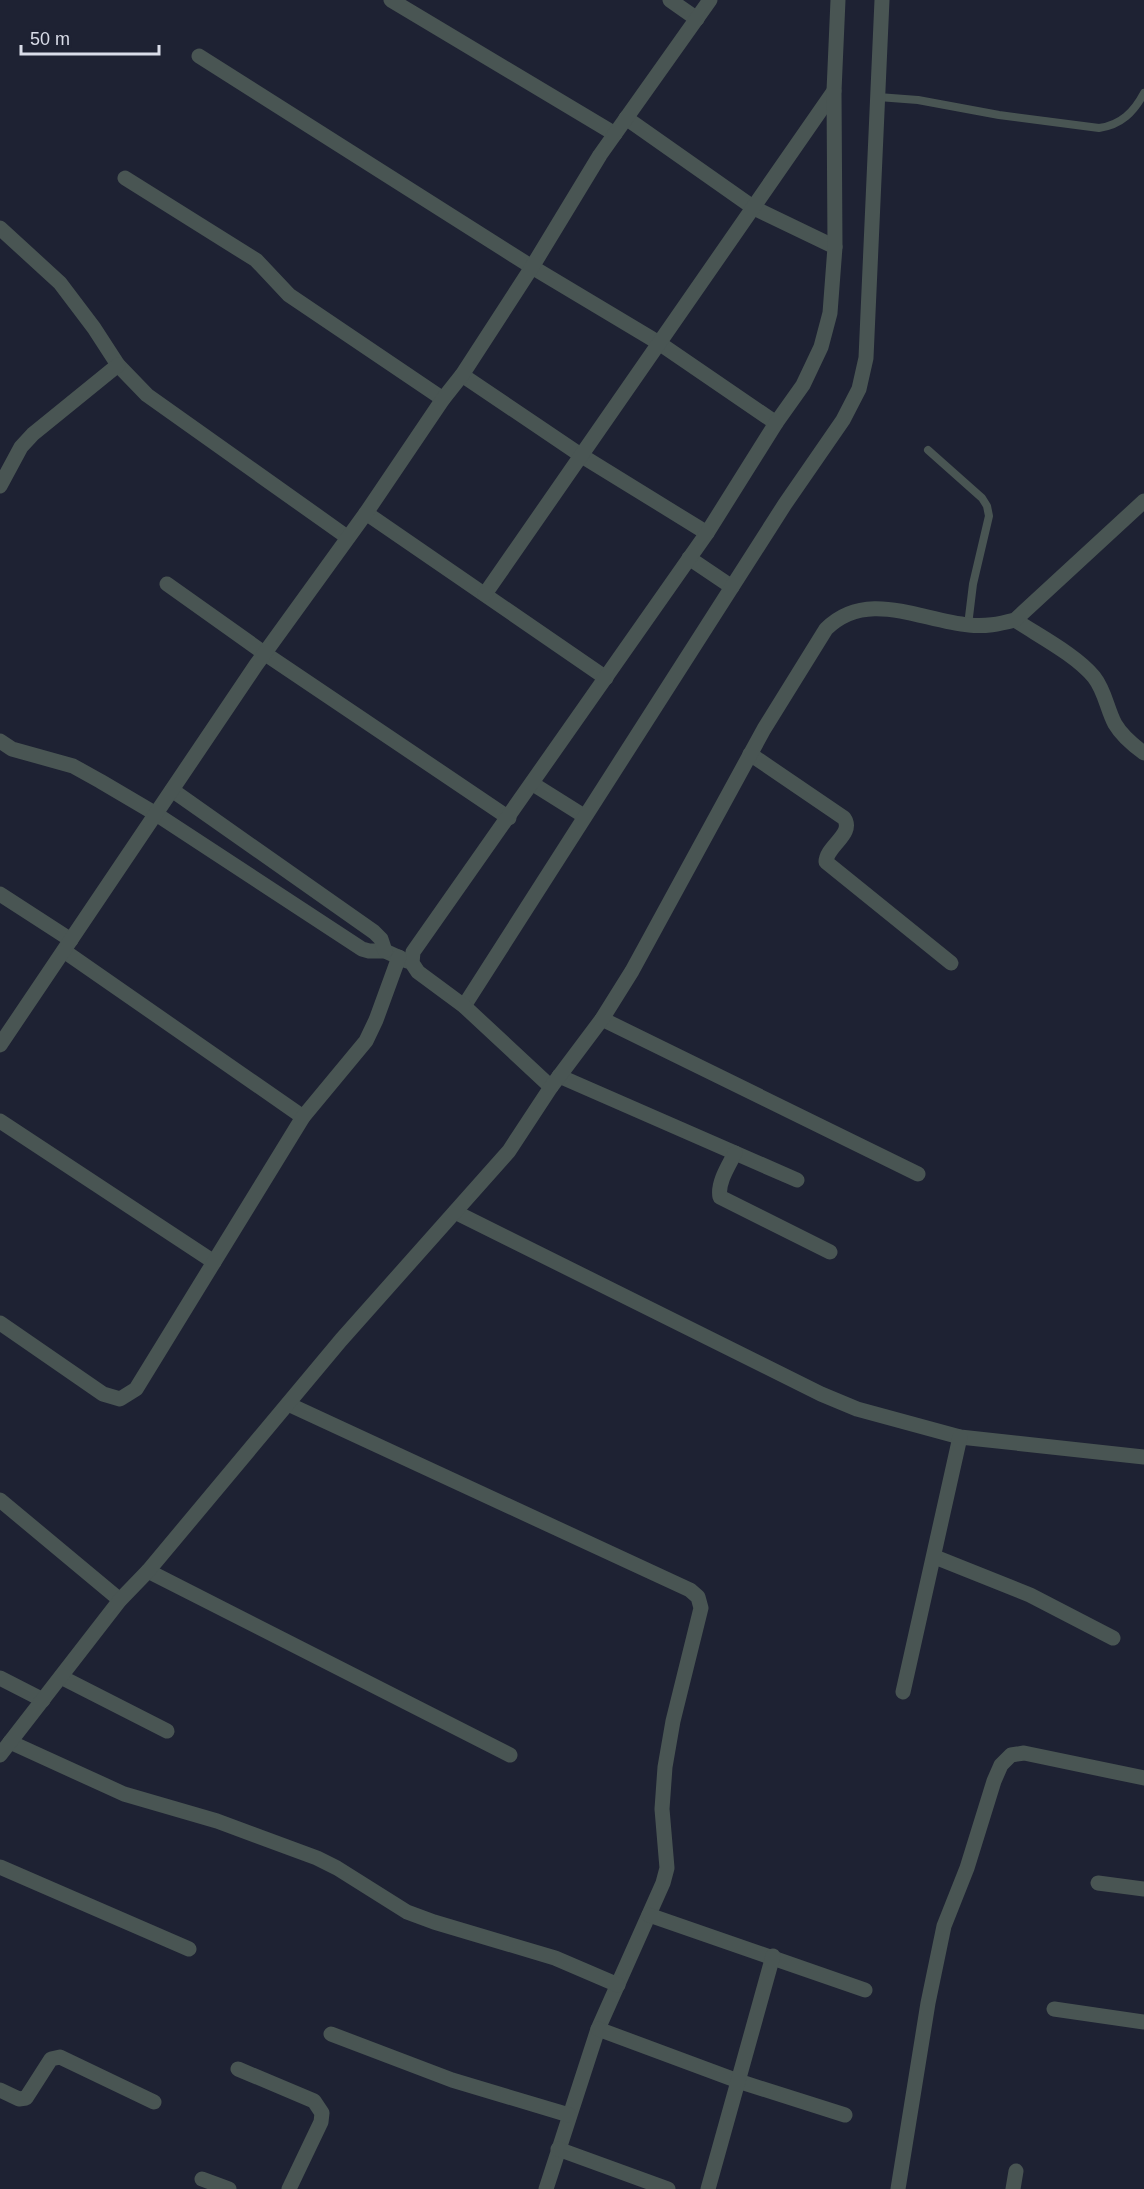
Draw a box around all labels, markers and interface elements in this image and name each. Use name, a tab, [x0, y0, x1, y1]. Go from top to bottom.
scale bar	[21, 18, 159, 56]
text: 50 m	[30, 29, 70, 49]

